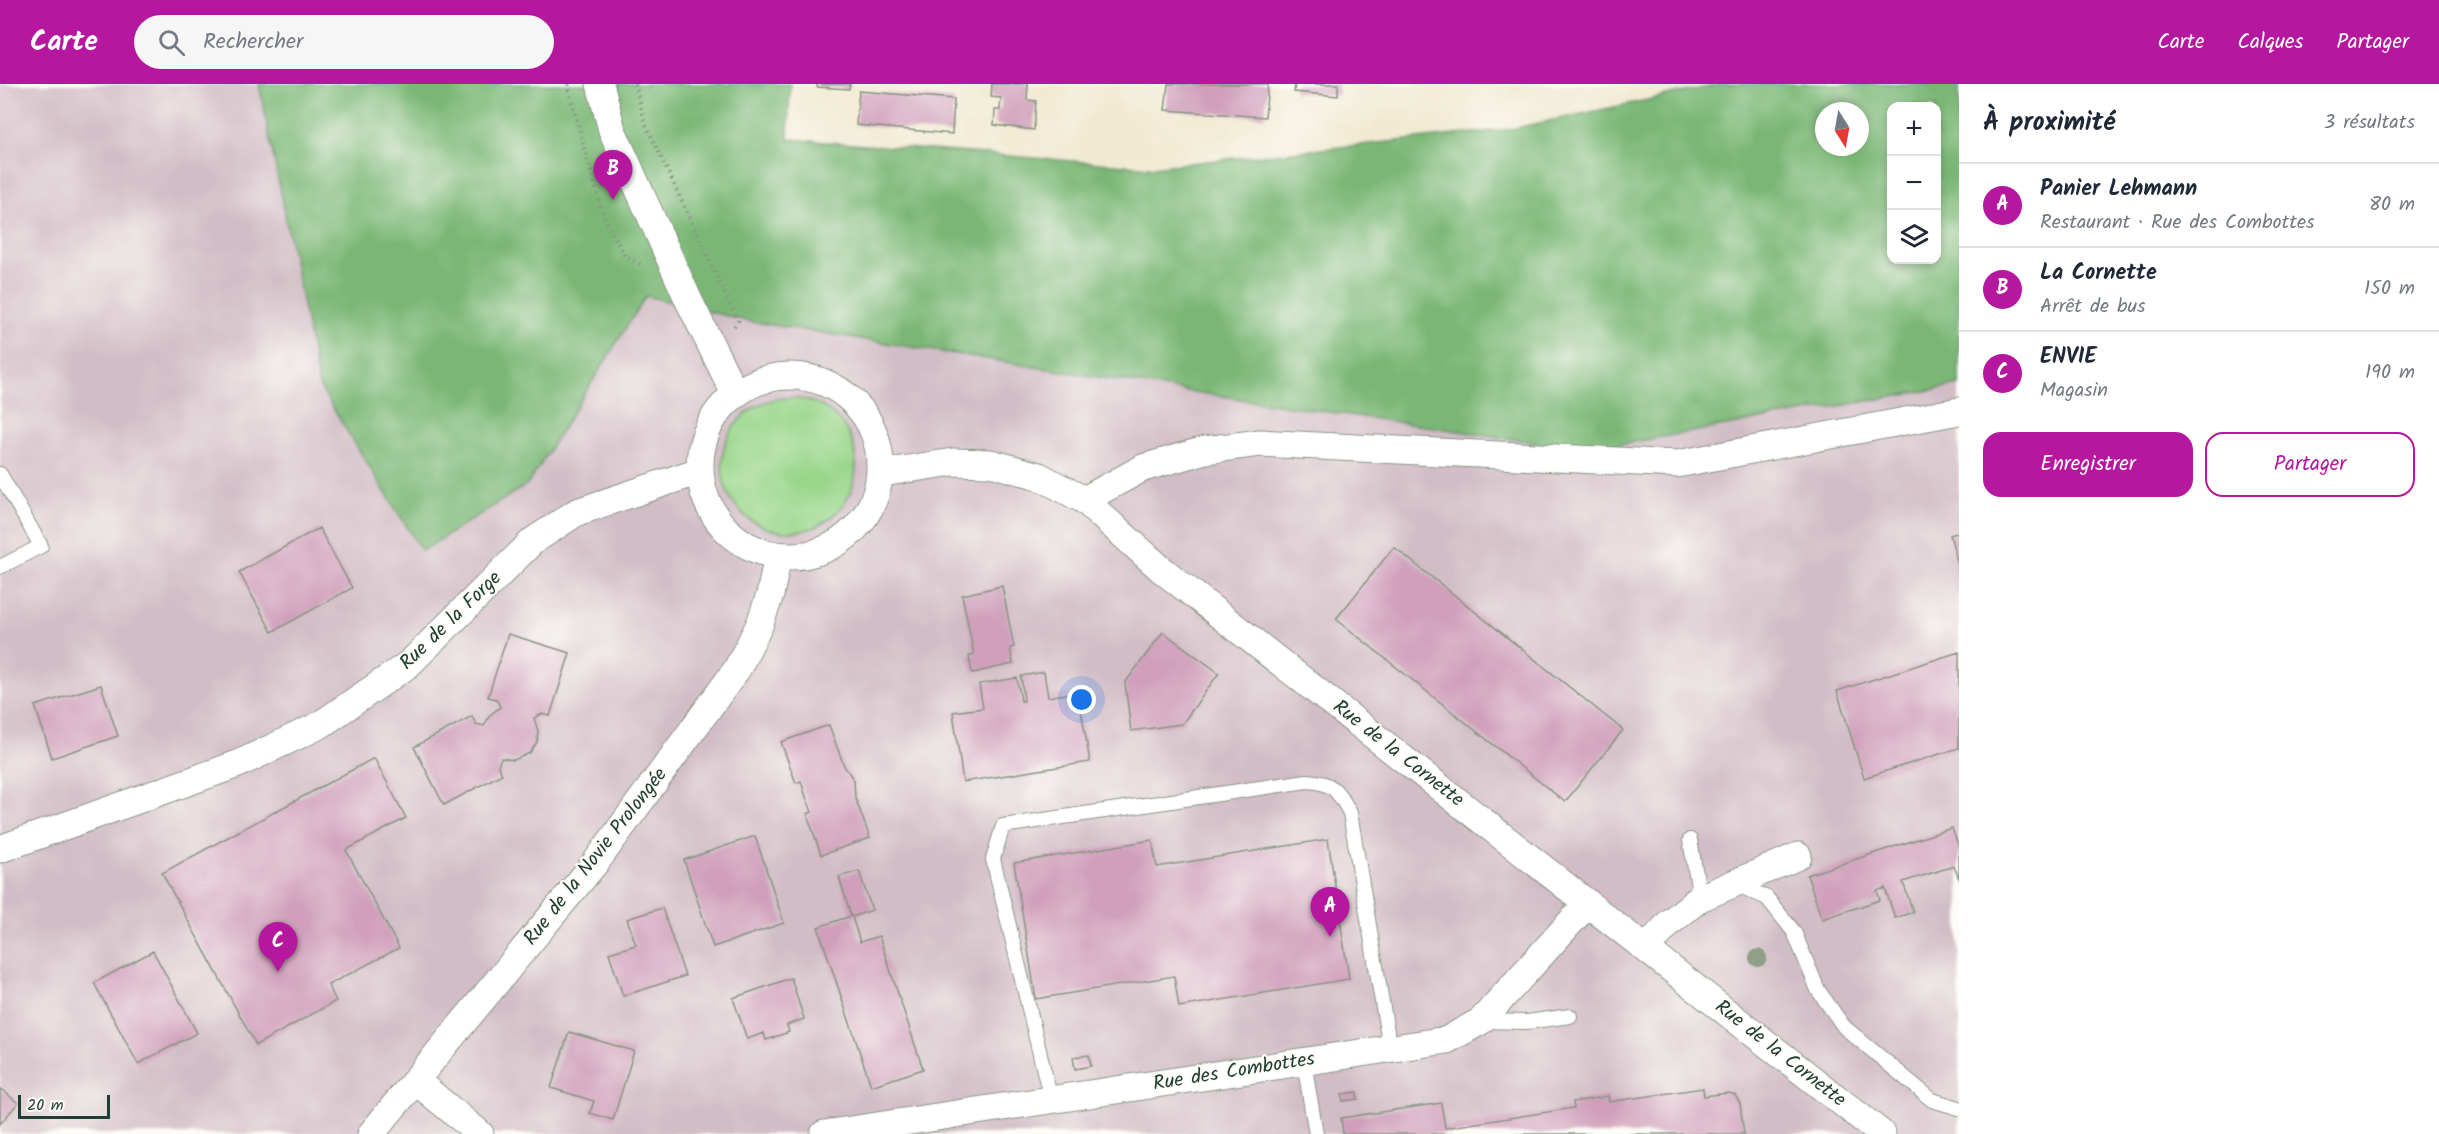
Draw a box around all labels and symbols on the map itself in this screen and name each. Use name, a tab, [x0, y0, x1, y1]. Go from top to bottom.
north arrow	[1815, 102, 1869, 156]
pin: B	[594, 150, 632, 200]
street label: Rue de la Forge	[392, 564, 510, 678]
your location	[1067, 685, 1096, 714]
street label: Rue de la Cornette	[1325, 692, 1471, 816]
street label: Rue de la Novie Prolongée	[516, 761, 676, 953]
pin: A	[1310, 888, 1350, 937]
pin: C	[258, 922, 298, 972]
street label: Rue de la Cornette	[1707, 992, 1853, 1116]
street label: Rue des Combottes	[1151, 1043, 1318, 1101]
scale bar	[18, 1092, 110, 1120]

